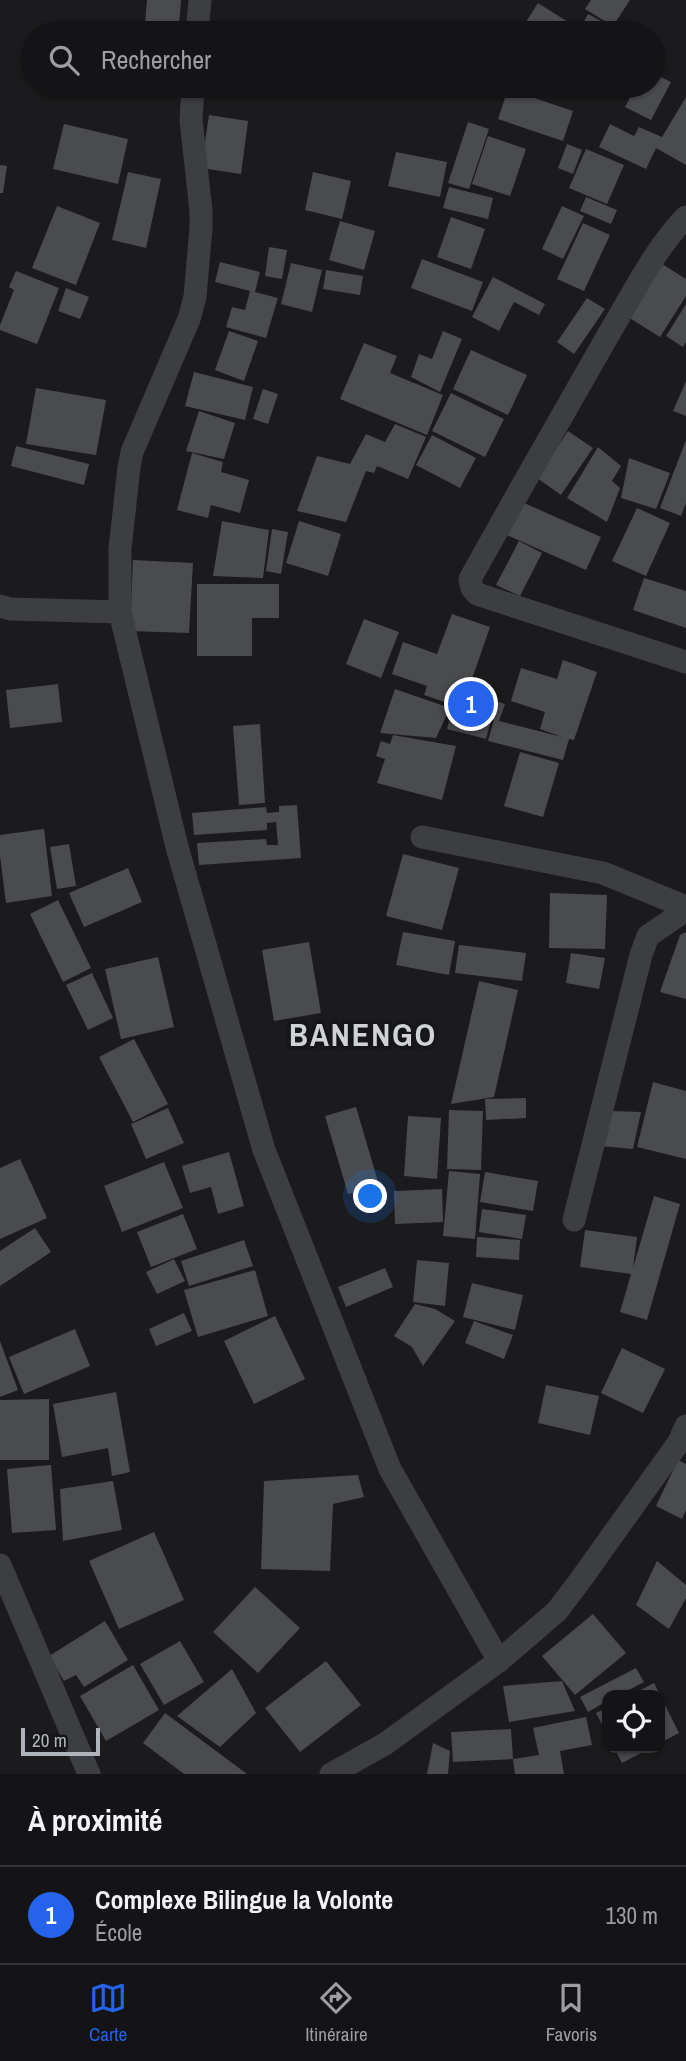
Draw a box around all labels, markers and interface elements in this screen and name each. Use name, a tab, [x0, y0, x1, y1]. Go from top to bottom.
search box	[21, 21, 665, 98]
icon: search	[45, 41, 83, 79]
text: Rechercher	[101, 42, 211, 77]
pin: 1	[448, 678, 494, 730]
district label: BANENGO	[289, 1013, 437, 1056]
your location	[353, 1179, 387, 1213]
map controls	[602, 1690, 665, 1753]
button: locate	[602, 1690, 665, 1753]
scale bar	[21, 1725, 100, 1757]
text: 20 m	[32, 1727, 67, 1753]
text: À proximité	[28, 1800, 162, 1840]
text: Complexe Bilingue la Volonte	[95, 1882, 393, 1917]
text: 1	[46, 1900, 56, 1931]
text: 130 m	[606, 1900, 658, 1931]
text: École	[95, 1917, 142, 1948]
tab: Carte	[89, 1979, 127, 2047]
tab: Itinéraire	[305, 1979, 368, 2047]
tab: Favoris	[546, 1979, 597, 2047]

